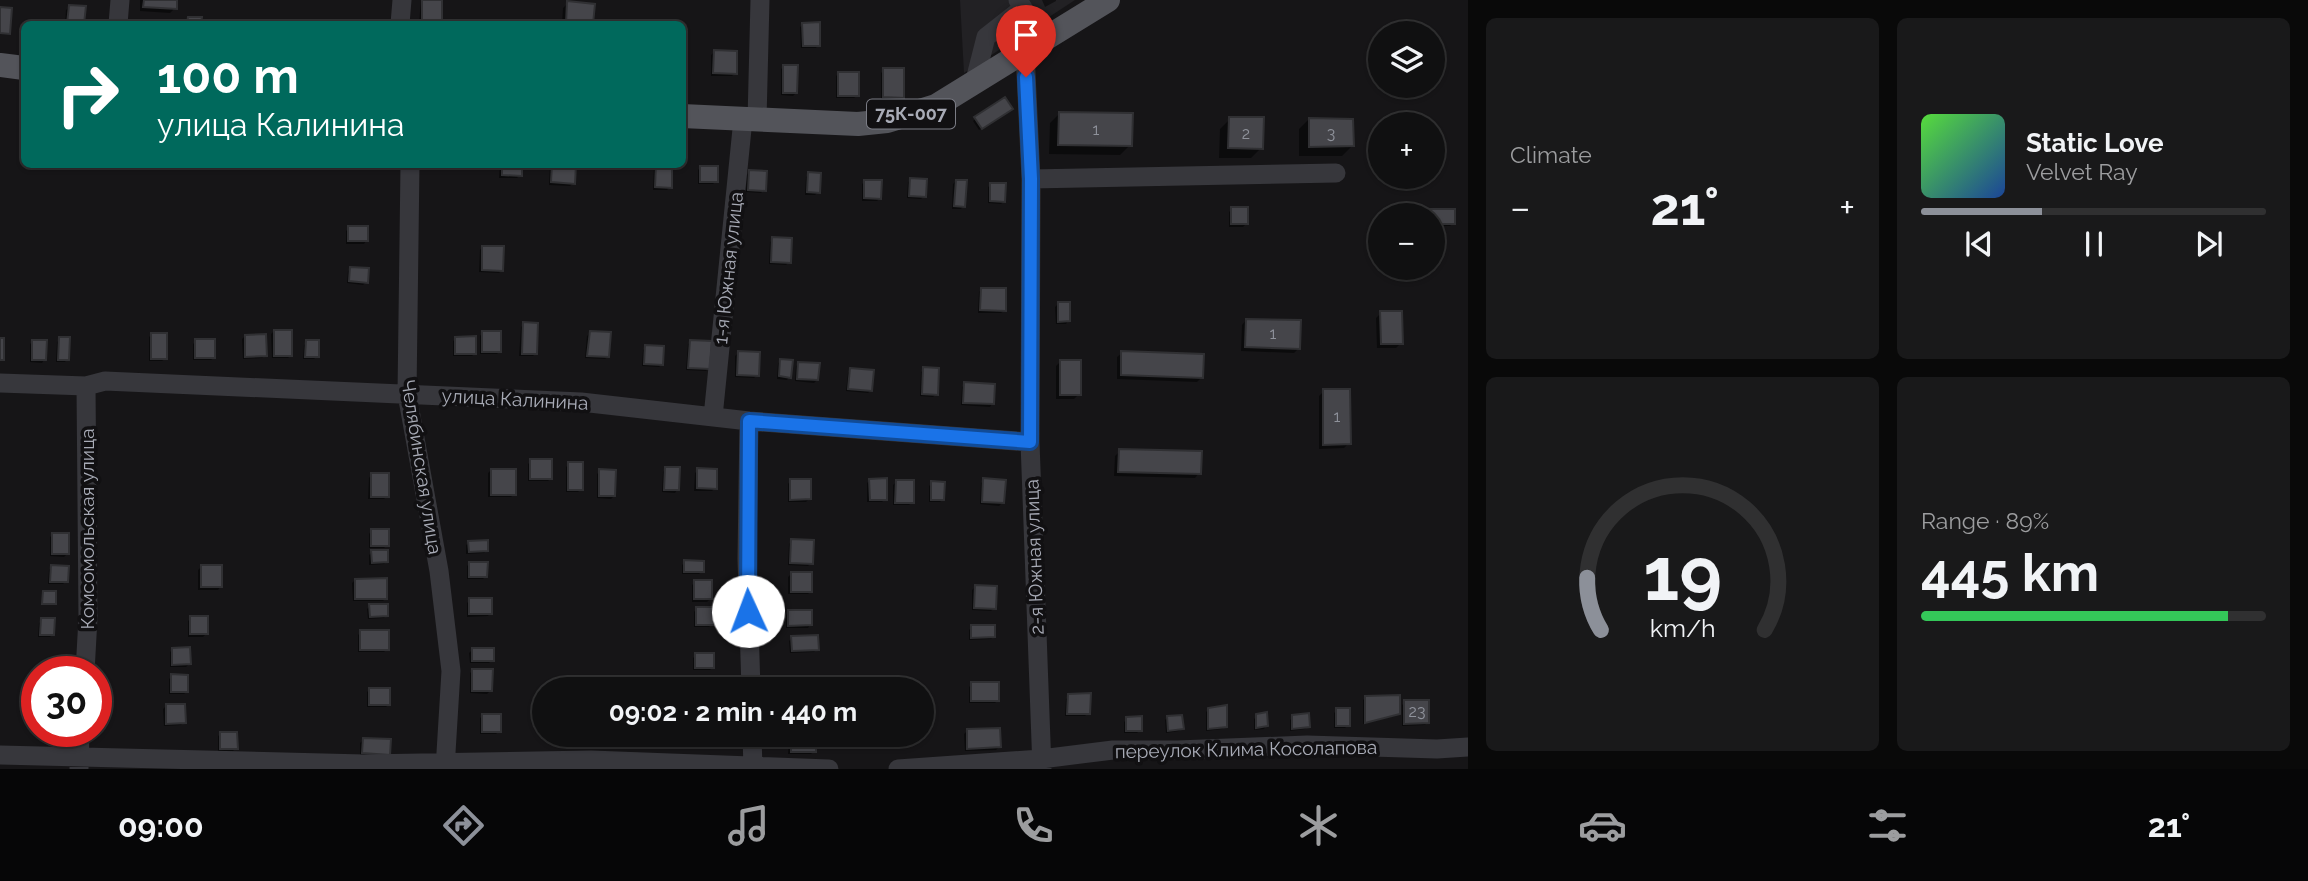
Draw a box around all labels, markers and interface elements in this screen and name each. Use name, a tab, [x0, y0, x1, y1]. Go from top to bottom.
pin	[996, 5, 1056, 77]
icon: arrive	[1007, 16, 1045, 54]
map controls	[1368, 21, 1445, 280]
button: layers	[1368, 21, 1445, 98]
text: 100 m	[157, 47, 299, 104]
icon: right	[42, 49, 133, 140]
road number: 75К-007	[867, 100, 955, 128]
text: улица Калинина	[157, 106, 404, 143]
button: +	[1368, 112, 1445, 189]
house number: 1	[1093, 120, 1100, 139]
house number: 2	[1242, 124, 1250, 143]
house number: 3	[1327, 124, 1335, 143]
text: Static Love	[2026, 128, 2164, 158]
text: Climate	[1510, 141, 1592, 168]
text: Velvet Ray	[2026, 158, 2138, 185]
text: 21°	[1651, 176, 1719, 237]
text: −	[1510, 185, 1530, 230]
text: +	[1839, 185, 1855, 230]
street label: 1-я Южная улица	[709, 190, 747, 346]
button: −	[1368, 203, 1445, 280]
icon: previous	[1960, 225, 1998, 263]
icon: pause	[2075, 225, 2113, 263]
icon: next	[2190, 225, 2228, 263]
house number: 1	[1270, 324, 1277, 343]
street label: Челябинская улица	[397, 378, 447, 556]
street label: улица Калинина	[441, 384, 589, 414]
house number: 1	[1334, 407, 1341, 426]
street label: Комсомольская улица	[76, 429, 98, 629]
street label: 2-я Южная улица	[1020, 479, 1048, 635]
text: Range · 89%	[1921, 507, 2049, 534]
text: 19	[1643, 532, 1722, 617]
text: 445 km	[1921, 542, 2099, 603]
position arrow	[711, 574, 785, 648]
text: km/h	[1650, 613, 1715, 643]
speed limit sign: 30	[21, 656, 112, 747]
text: 09:02 · 2 min · 440 m	[609, 697, 857, 727]
house number: 23	[1409, 702, 1425, 721]
street label: переулок Клима Косолапова	[1115, 736, 1377, 762]
icon: directions	[439, 801, 488, 850]
icon: music	[724, 801, 773, 850]
icon: phone	[1009, 801, 1058, 850]
icon: climate	[1294, 801, 1343, 850]
icon: car	[1578, 801, 1627, 850]
icon: filters	[1863, 801, 1912, 850]
text: 09:00	[118, 807, 204, 844]
text: 21°	[2148, 807, 2190, 844]

